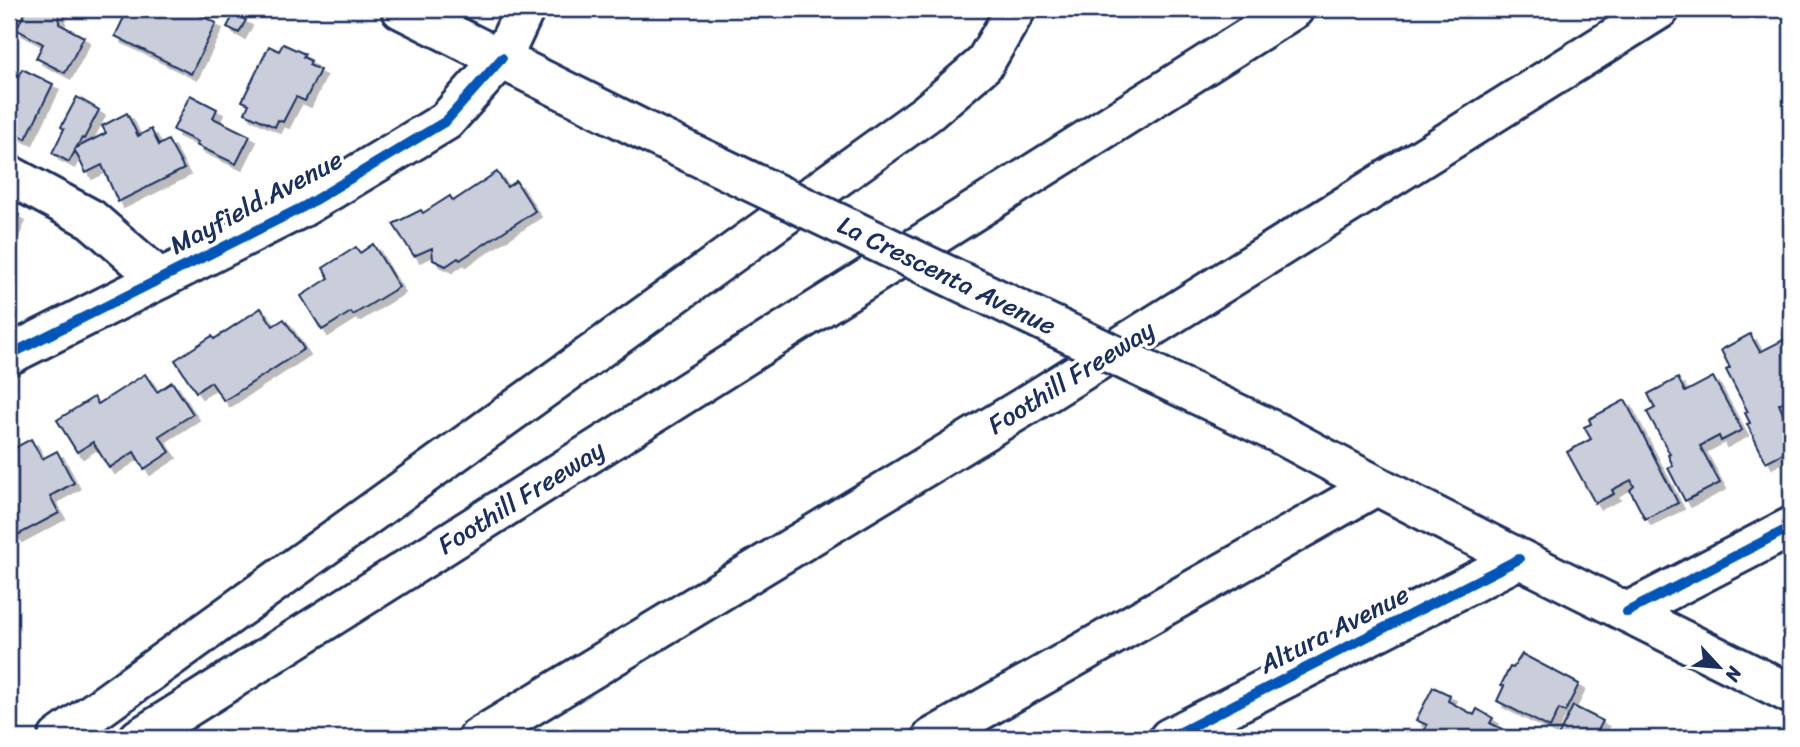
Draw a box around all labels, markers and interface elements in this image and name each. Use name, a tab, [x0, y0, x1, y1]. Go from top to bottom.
street label: Mayfield Avenue	[161, 137, 351, 267]
street label: La Crescenta Avenue	[830, 202, 1064, 348]
street label: Foothill Freeway	[978, 307, 1164, 447]
street label: Foothill Freeway	[428, 427, 614, 567]
street label: Altura Avenue	[1250, 571, 1417, 687]
north arrow	[1685, 632, 1755, 702]
text: N	[1716, 660, 1752, 688]

